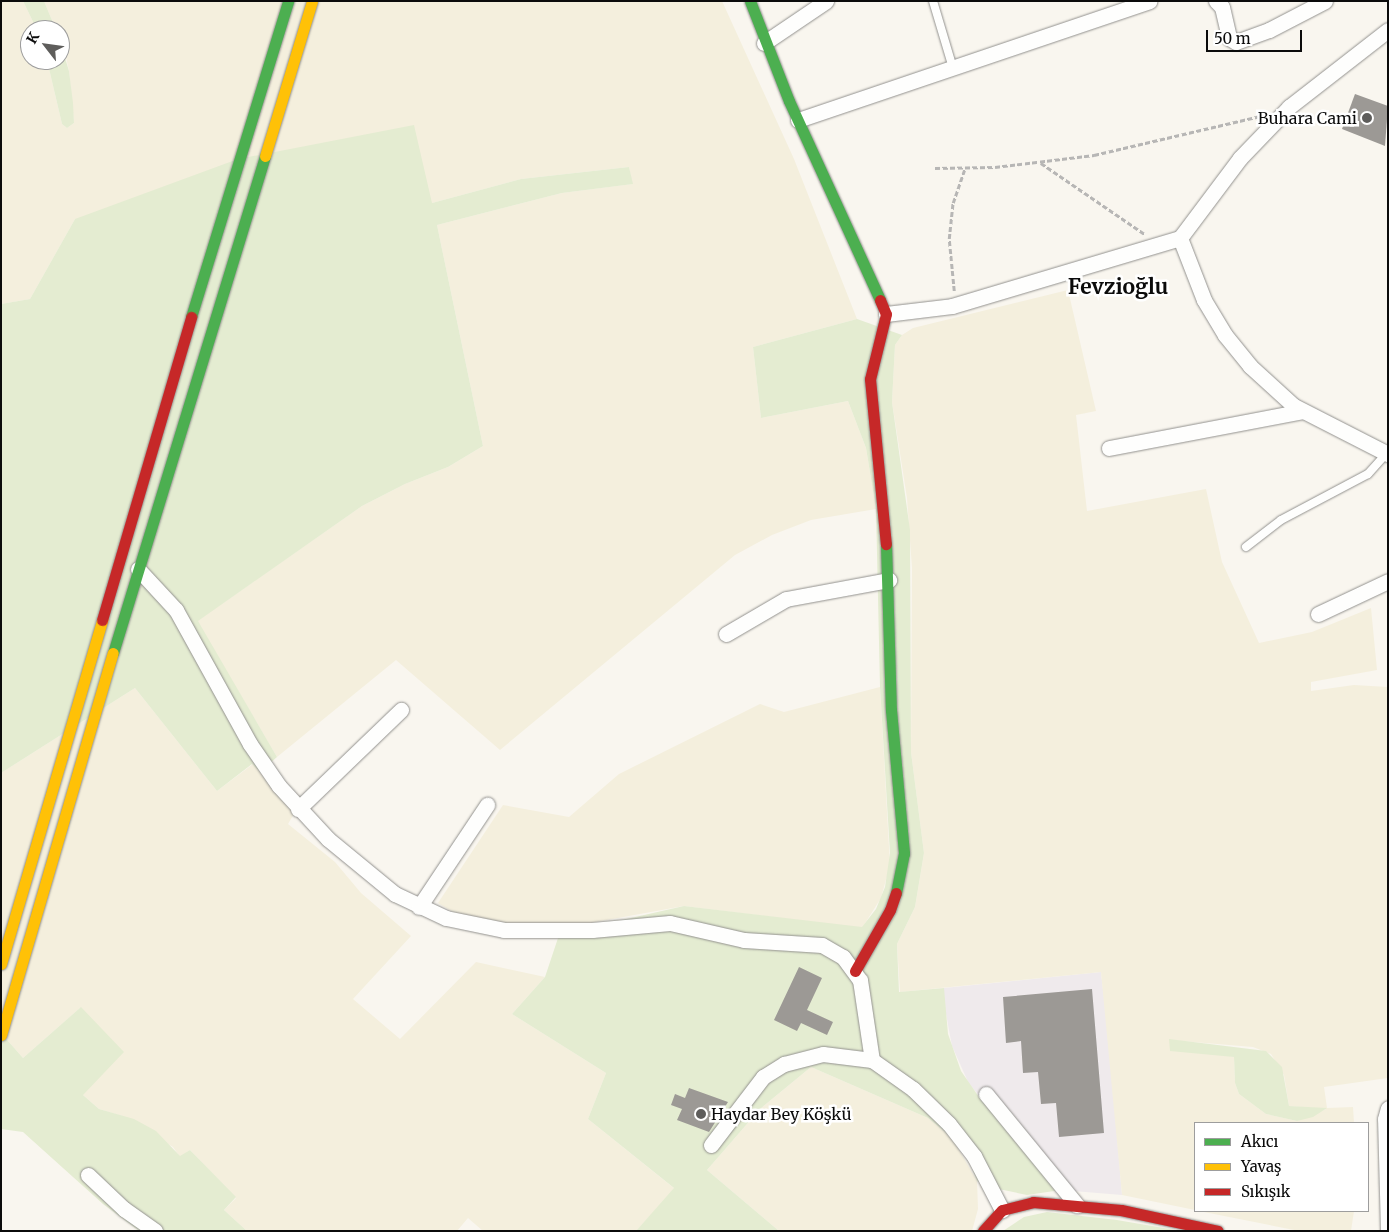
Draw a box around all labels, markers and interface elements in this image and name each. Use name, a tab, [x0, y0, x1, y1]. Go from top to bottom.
north arrow	[20, 20, 70, 70]
scale bar	[1209, 20, 1305, 52]
text: K	[22, 29, 43, 47]
text: 50 m	[1214, 29, 1251, 48]
place label: Buhara Cami	[1258, 108, 1357, 128]
marker: Buhara Cami	[1361, 112, 1373, 124]
district label: Fevzioğlu	[1068, 274, 1168, 300]
place label: Haydar Bey Köşkü	[711, 1104, 852, 1124]
marker: Haydar Bey Köşkü	[695, 1108, 707, 1120]
legend	[1194, 1122, 1369, 1212]
text: Akıcı	[1241, 1132, 1278, 1151]
text: Yavaş	[1241, 1157, 1281, 1176]
text: Sıkışık	[1241, 1182, 1290, 1201]

